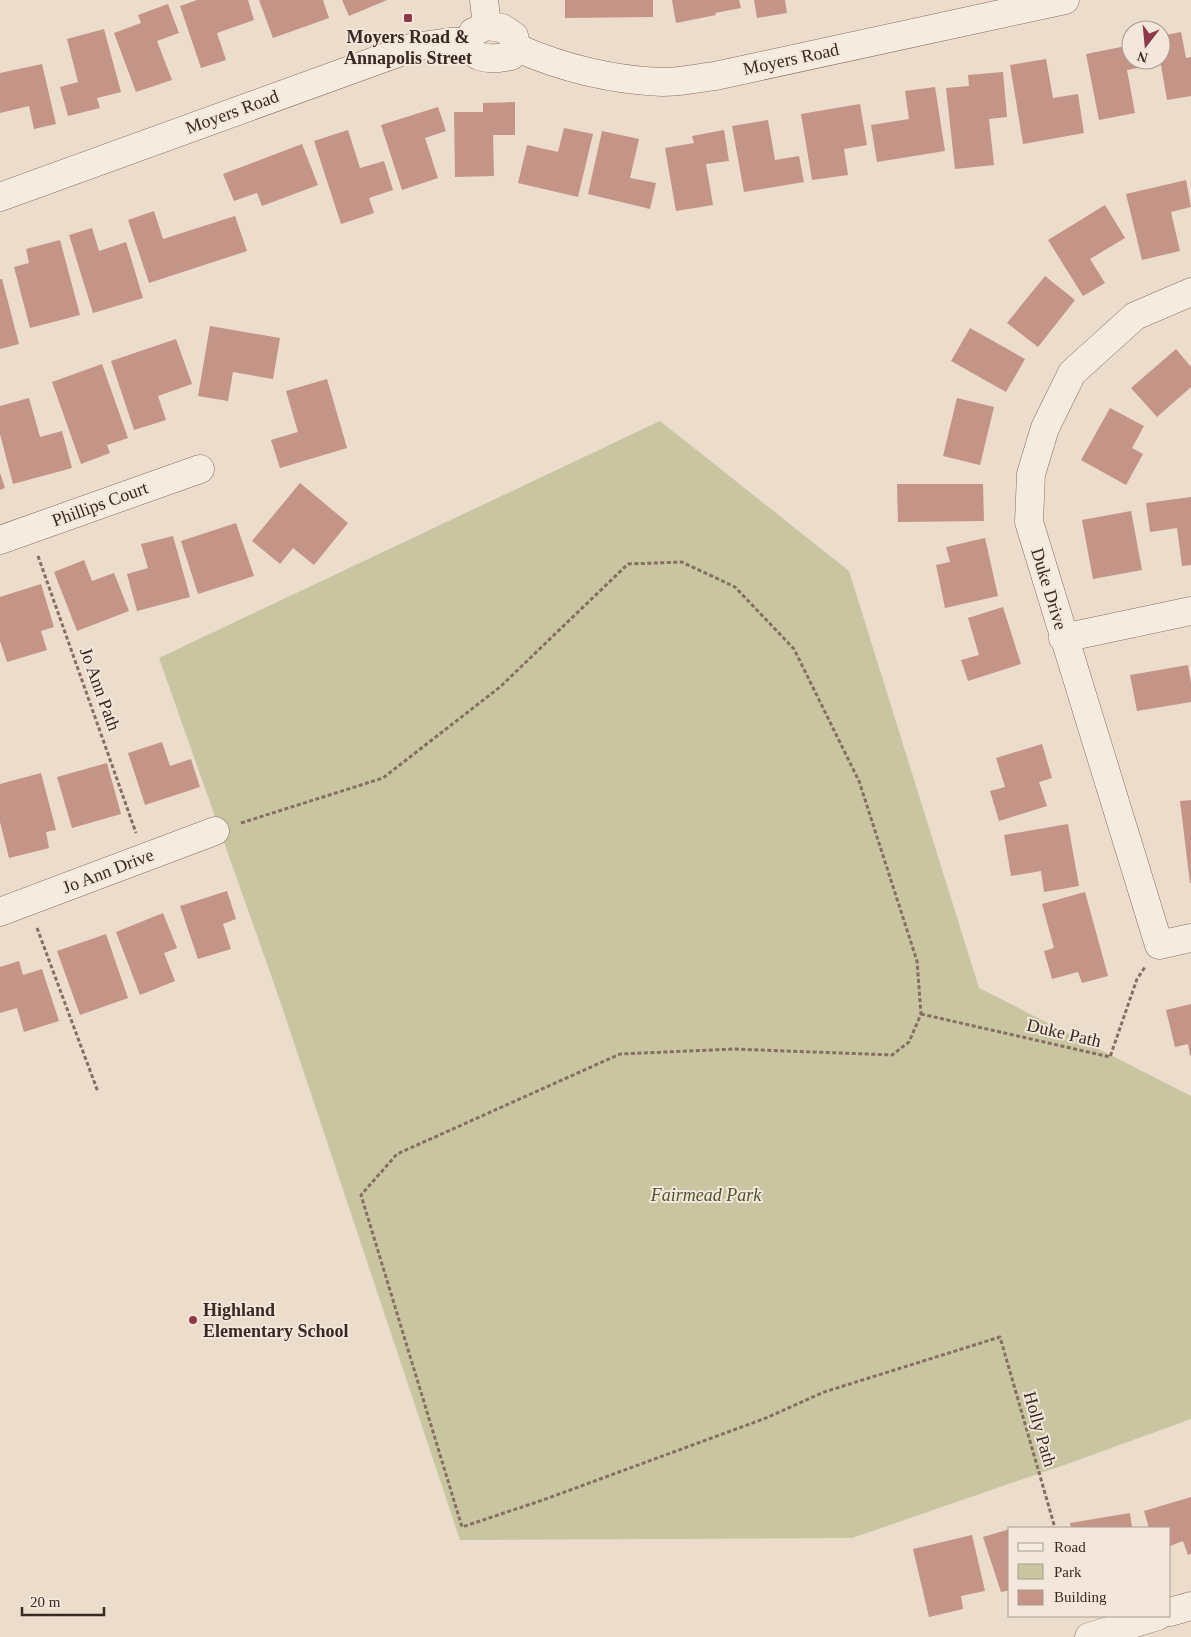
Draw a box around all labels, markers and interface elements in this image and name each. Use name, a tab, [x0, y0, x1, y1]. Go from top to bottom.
marker: Moyers Road & Annapolis Street	[402, 12, 414, 24]
north arrow	[1121, 20, 1171, 70]
place label: Moyers Road & Annapolis Street	[344, 27, 472, 68]
street label: Moyers Road	[741, 39, 841, 79]
text: N	[1136, 48, 1149, 66]
street label: Moyers Road	[183, 86, 281, 138]
street label: Phillips Court	[49, 477, 151, 531]
street label: Duke Drive	[1027, 546, 1071, 632]
street label: Jo Ann Path	[76, 645, 124, 733]
street label: Jo Ann Drive	[60, 844, 156, 898]
street label: Duke Path	[1025, 1015, 1103, 1051]
park label: Fairmead Park	[650, 1185, 762, 1205]
place label: Highland Elementary School	[203, 1300, 349, 1341]
marker: Highland Elementary School	[187, 1314, 199, 1326]
street label: Holly Path	[1020, 1389, 1060, 1469]
legend	[1008, 1527, 1171, 1617]
text: Road	[1054, 1539, 1086, 1555]
text: Park	[1054, 1564, 1082, 1580]
scale bar	[22, 1584, 105, 1616]
text: Building	[1054, 1589, 1107, 1605]
text: 20 m	[30, 1594, 61, 1610]

